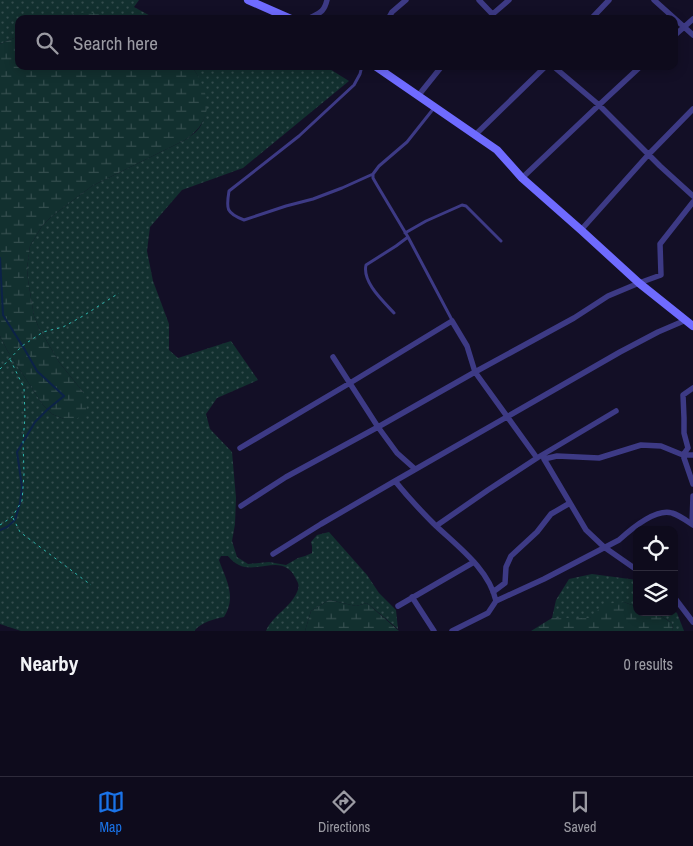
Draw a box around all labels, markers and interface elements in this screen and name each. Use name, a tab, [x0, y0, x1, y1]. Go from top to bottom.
search box	[15, 15, 678, 70]
icon: search	[33, 29, 61, 57]
text: Search here	[73, 30, 158, 56]
map controls	[633, 526, 678, 616]
button: locate	[633, 526, 678, 571]
button: layers	[633, 571, 678, 616]
text: Nearby	[20, 649, 78, 678]
text: 0 results	[623, 653, 673, 675]
tab: Map	[97, 788, 125, 836]
tab: Directions	[318, 788, 370, 836]
tab: Saved	[564, 788, 596, 836]

